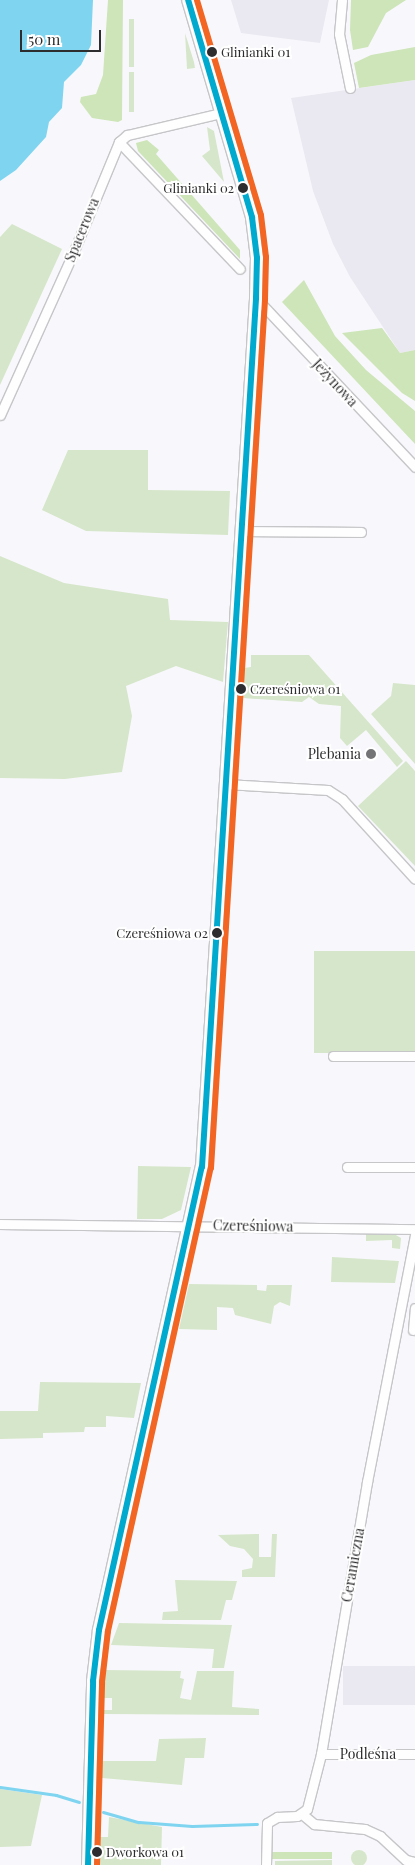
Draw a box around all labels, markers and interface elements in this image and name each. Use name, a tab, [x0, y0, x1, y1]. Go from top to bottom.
scale bar	[22, 20, 104, 52]
text: 50 m	[28, 29, 60, 49]
place label: Glinianki 01	[221, 44, 290, 60]
marker: Glinianki 01	[207, 47, 217, 57]
place label: Glinianki 02	[163, 180, 234, 196]
marker: Glinianki 02	[238, 183, 248, 193]
street label: Spacerowa	[62, 195, 102, 265]
street label: Jeżynowa	[309, 356, 361, 410]
place label: Czereśniowa 01	[250, 681, 340, 697]
marker: Czereśniowa 01	[236, 684, 246, 694]
place label: Plebania	[308, 746, 361, 762]
marker: Plebania	[365, 748, 377, 760]
place label: Czereśniowa 02	[116, 925, 208, 941]
marker: Czereśniowa 02	[212, 928, 222, 938]
street label: Czereśniowa	[213, 1217, 293, 1235]
street label: Ceramiczna	[338, 1526, 368, 1604]
street label: Podleśna	[340, 1746, 396, 1762]
place label: Dworkowa 01	[106, 1844, 184, 1860]
marker: Dworkowa 01	[92, 1847, 102, 1857]

